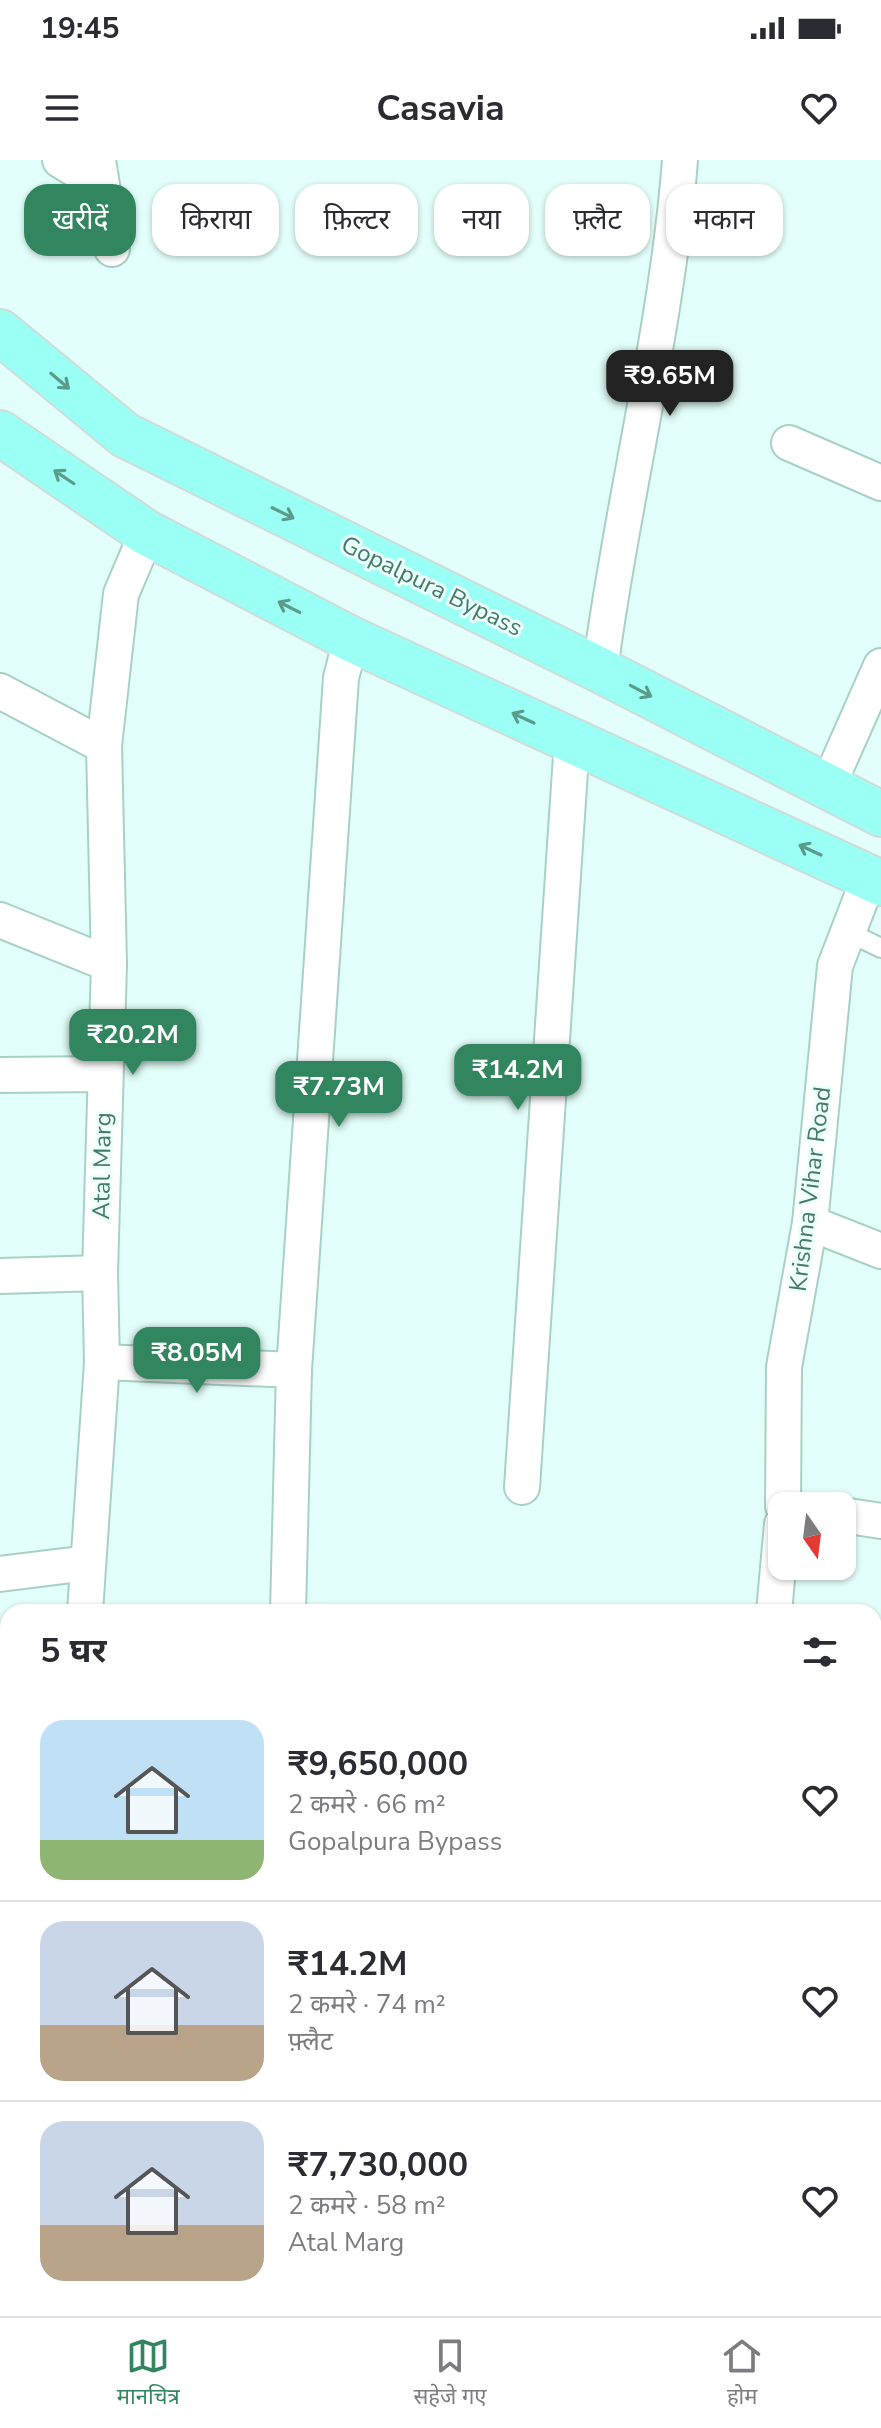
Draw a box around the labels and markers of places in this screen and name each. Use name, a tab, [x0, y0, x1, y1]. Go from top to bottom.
pin: ₹9.65M	[605, 350, 735, 418]
pin: ₹20.2M	[68, 1009, 198, 1077]
pin: ₹14.2M	[453, 1044, 583, 1112]
pin: ₹7.73M	[274, 1061, 404, 1129]
pin: ₹8.05M	[132, 1327, 262, 1395]

